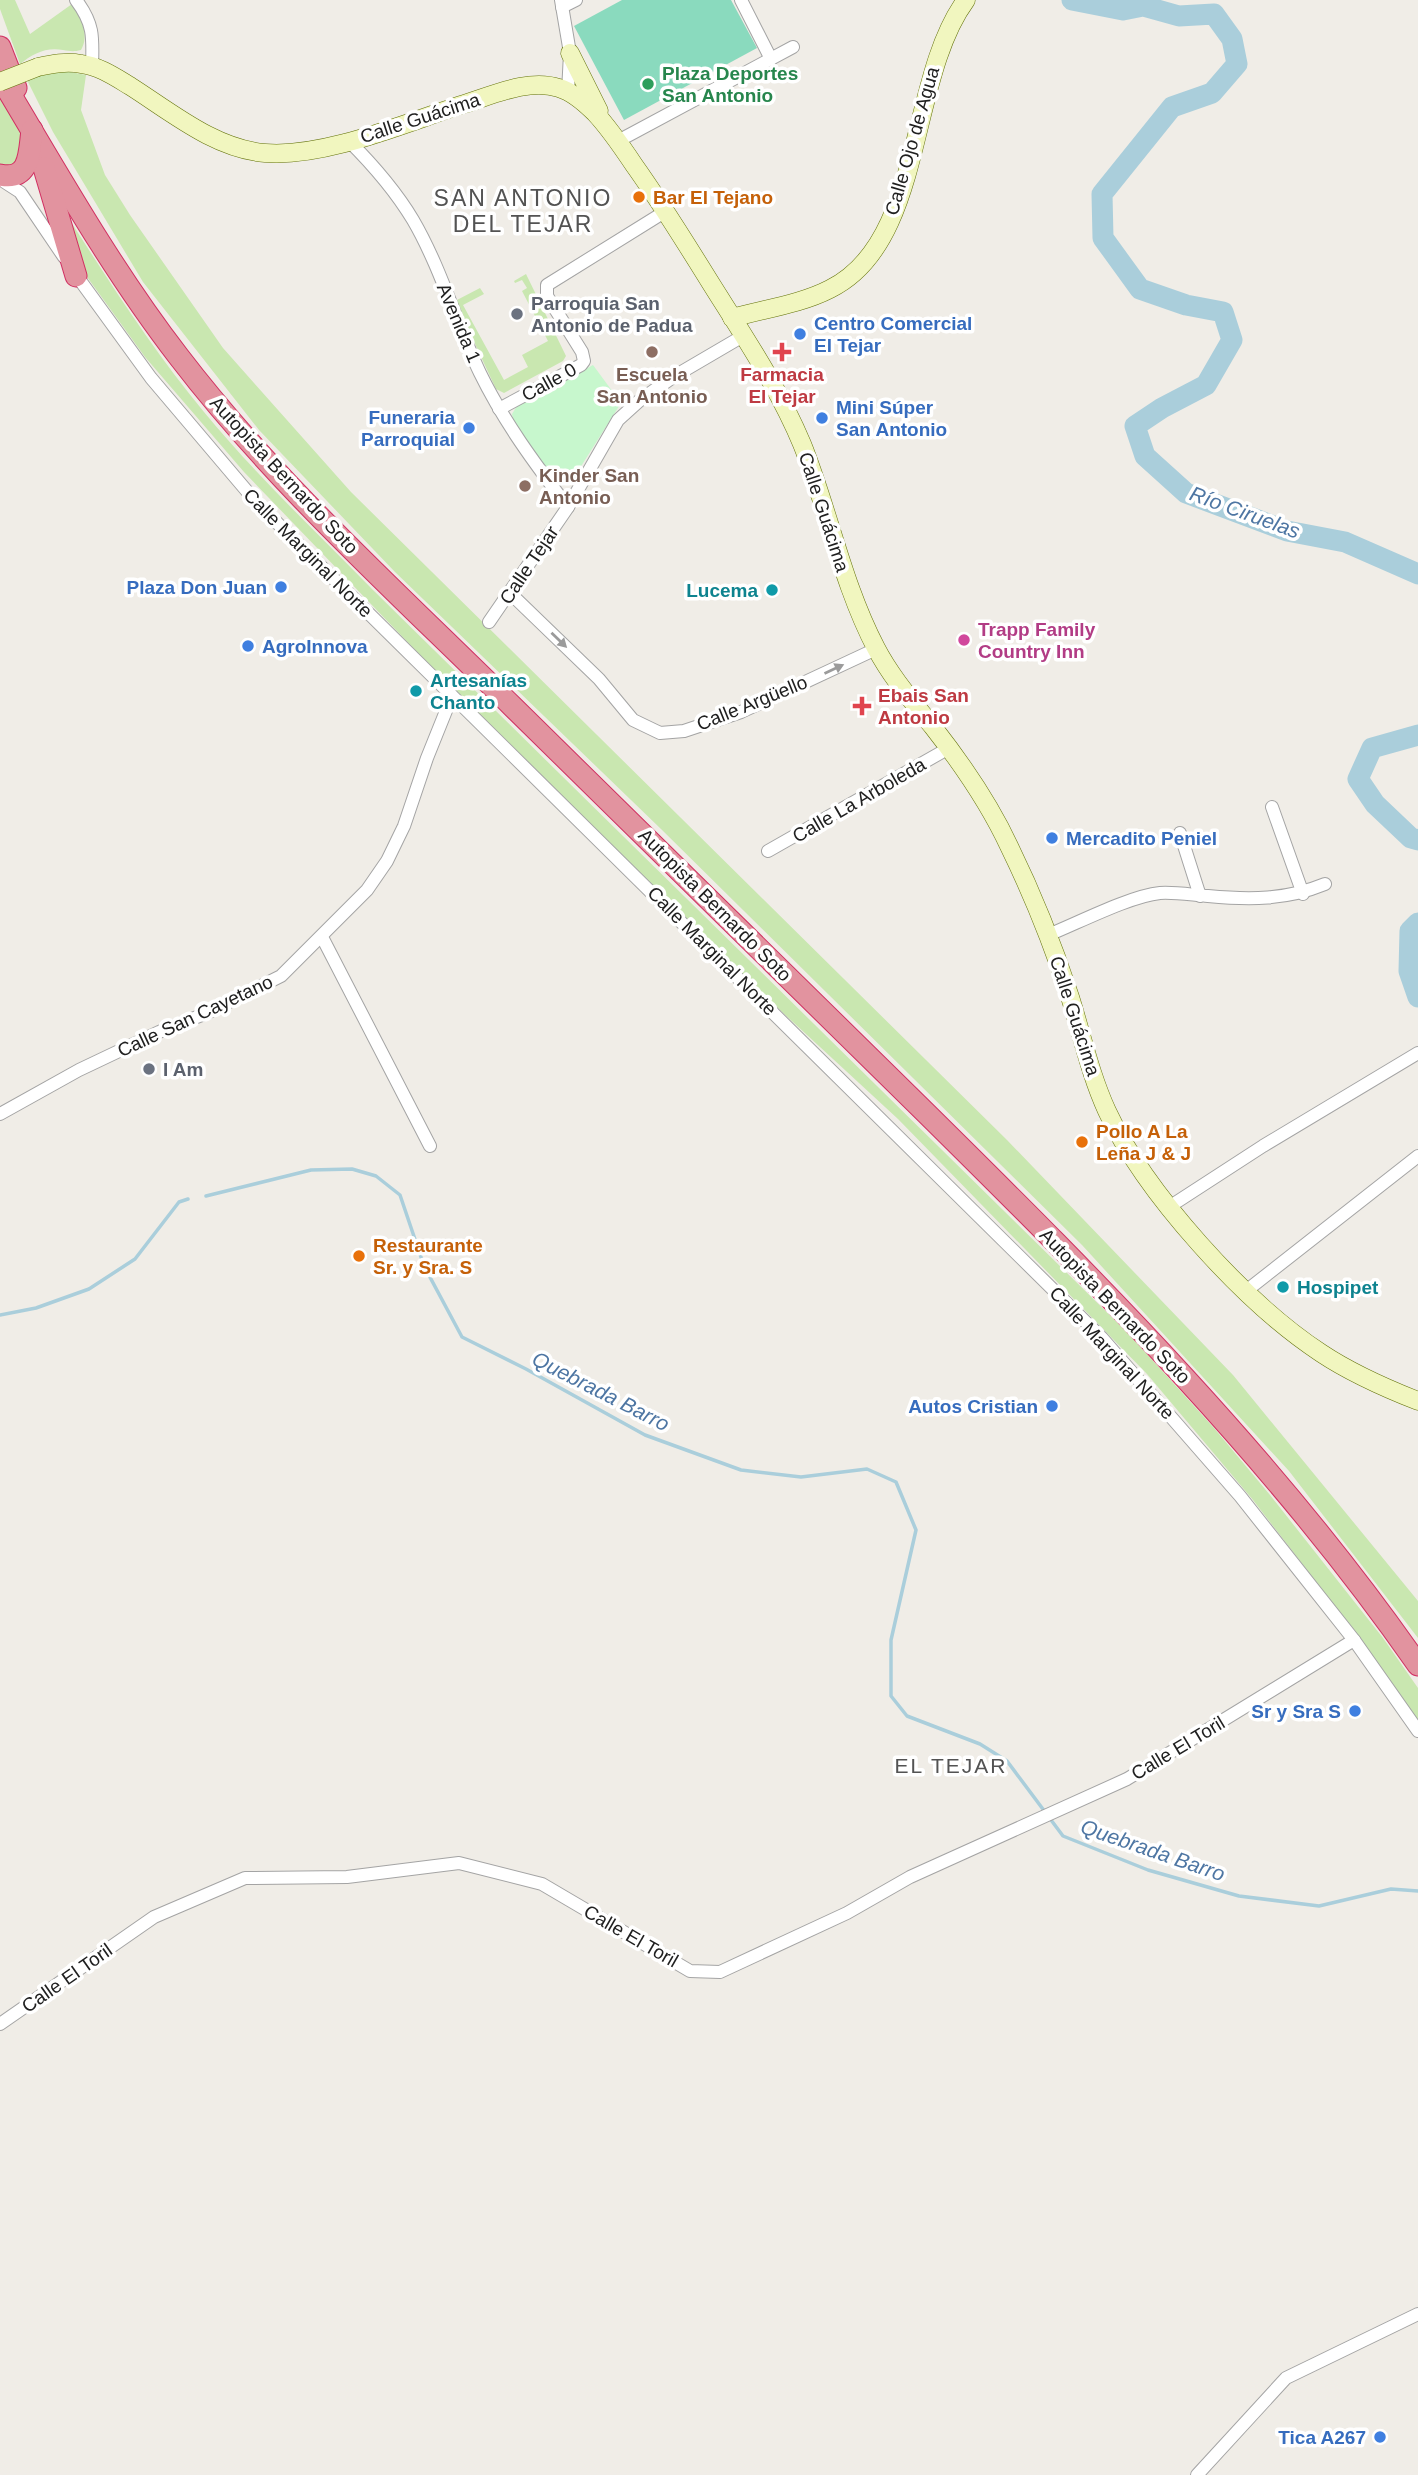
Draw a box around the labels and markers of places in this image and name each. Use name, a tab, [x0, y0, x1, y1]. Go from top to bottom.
place label: Plaza Deportes San Antonio	[662, 63, 798, 106]
marker: Plaza Deportes San Antonio	[640, 76, 656, 92]
place label: Bar El Tejano	[653, 187, 773, 208]
marker: Bar El Tejano	[631, 189, 647, 205]
place label: Parroquia San Antonio de Padua	[531, 293, 693, 336]
marker: Parroquia San Antonio de Padua	[509, 306, 525, 322]
place label: Centro Comercial El Tejar	[814, 313, 972, 356]
marker: Centro Comercial El Tejar	[792, 326, 808, 342]
marker: Escuela San Antonio	[644, 344, 660, 360]
marker: Farmacia El Tejar	[774, 344, 790, 360]
place label: Escuela San Antonio	[596, 364, 708, 407]
place label: Farmacia El Tejar	[740, 364, 824, 407]
place label: Mini Súper San Antonio	[836, 397, 947, 440]
place label: Funeraria Parroquial	[361, 407, 455, 450]
marker: Mini Súper San Antonio	[814, 410, 830, 426]
marker: Funeraria Parroquial	[461, 420, 477, 436]
place label: Kinder San Antonio	[539, 465, 639, 508]
marker: Kinder San Antonio	[517, 478, 533, 494]
place label: Plaza Don Juan	[127, 577, 267, 598]
marker: Plaza Don Juan	[273, 579, 289, 595]
place label: Lucema	[686, 580, 758, 601]
marker: Lucema	[764, 582, 780, 598]
place label: Trapp Family Country Inn	[978, 619, 1096, 662]
marker: Trapp Family Country Inn	[956, 632, 972, 648]
place label: AgroInnova	[262, 636, 368, 657]
marker: AgroInnova	[240, 638, 256, 654]
place label: Artesanías Chanto	[430, 670, 527, 713]
marker: Artesanías Chanto	[408, 683, 424, 699]
place label: Ebais San Antonio	[878, 685, 969, 728]
marker: Ebais San Antonio	[852, 696, 872, 716]
place label: Mercadito Peniel	[1066, 828, 1217, 849]
marker: Mercadito Peniel	[1044, 830, 1060, 846]
place label: I Am	[163, 1059, 203, 1080]
marker: I Am	[141, 1061, 157, 1077]
place label: Pollo A La Leña J & J	[1096, 1121, 1191, 1164]
marker: Pollo A La Leña J & J	[1074, 1134, 1090, 1150]
place label: Restaurante Sr. y Sra. S	[373, 1235, 483, 1278]
marker: Restaurante Sr. y Sra. S	[351, 1248, 367, 1264]
place label: Hospipet	[1297, 1277, 1379, 1298]
marker: Hospipet	[1275, 1279, 1291, 1295]
place label: Autos Cristian	[908, 1396, 1038, 1417]
marker: Autos Cristian	[1044, 1398, 1060, 1414]
place label: Sr y Sra S	[1251, 1701, 1341, 1722]
marker: Sr y Sra S	[1347, 1703, 1363, 1719]
place label: Tica A267	[1278, 2427, 1366, 2448]
marker: Tica A267	[1372, 2429, 1388, 2445]

